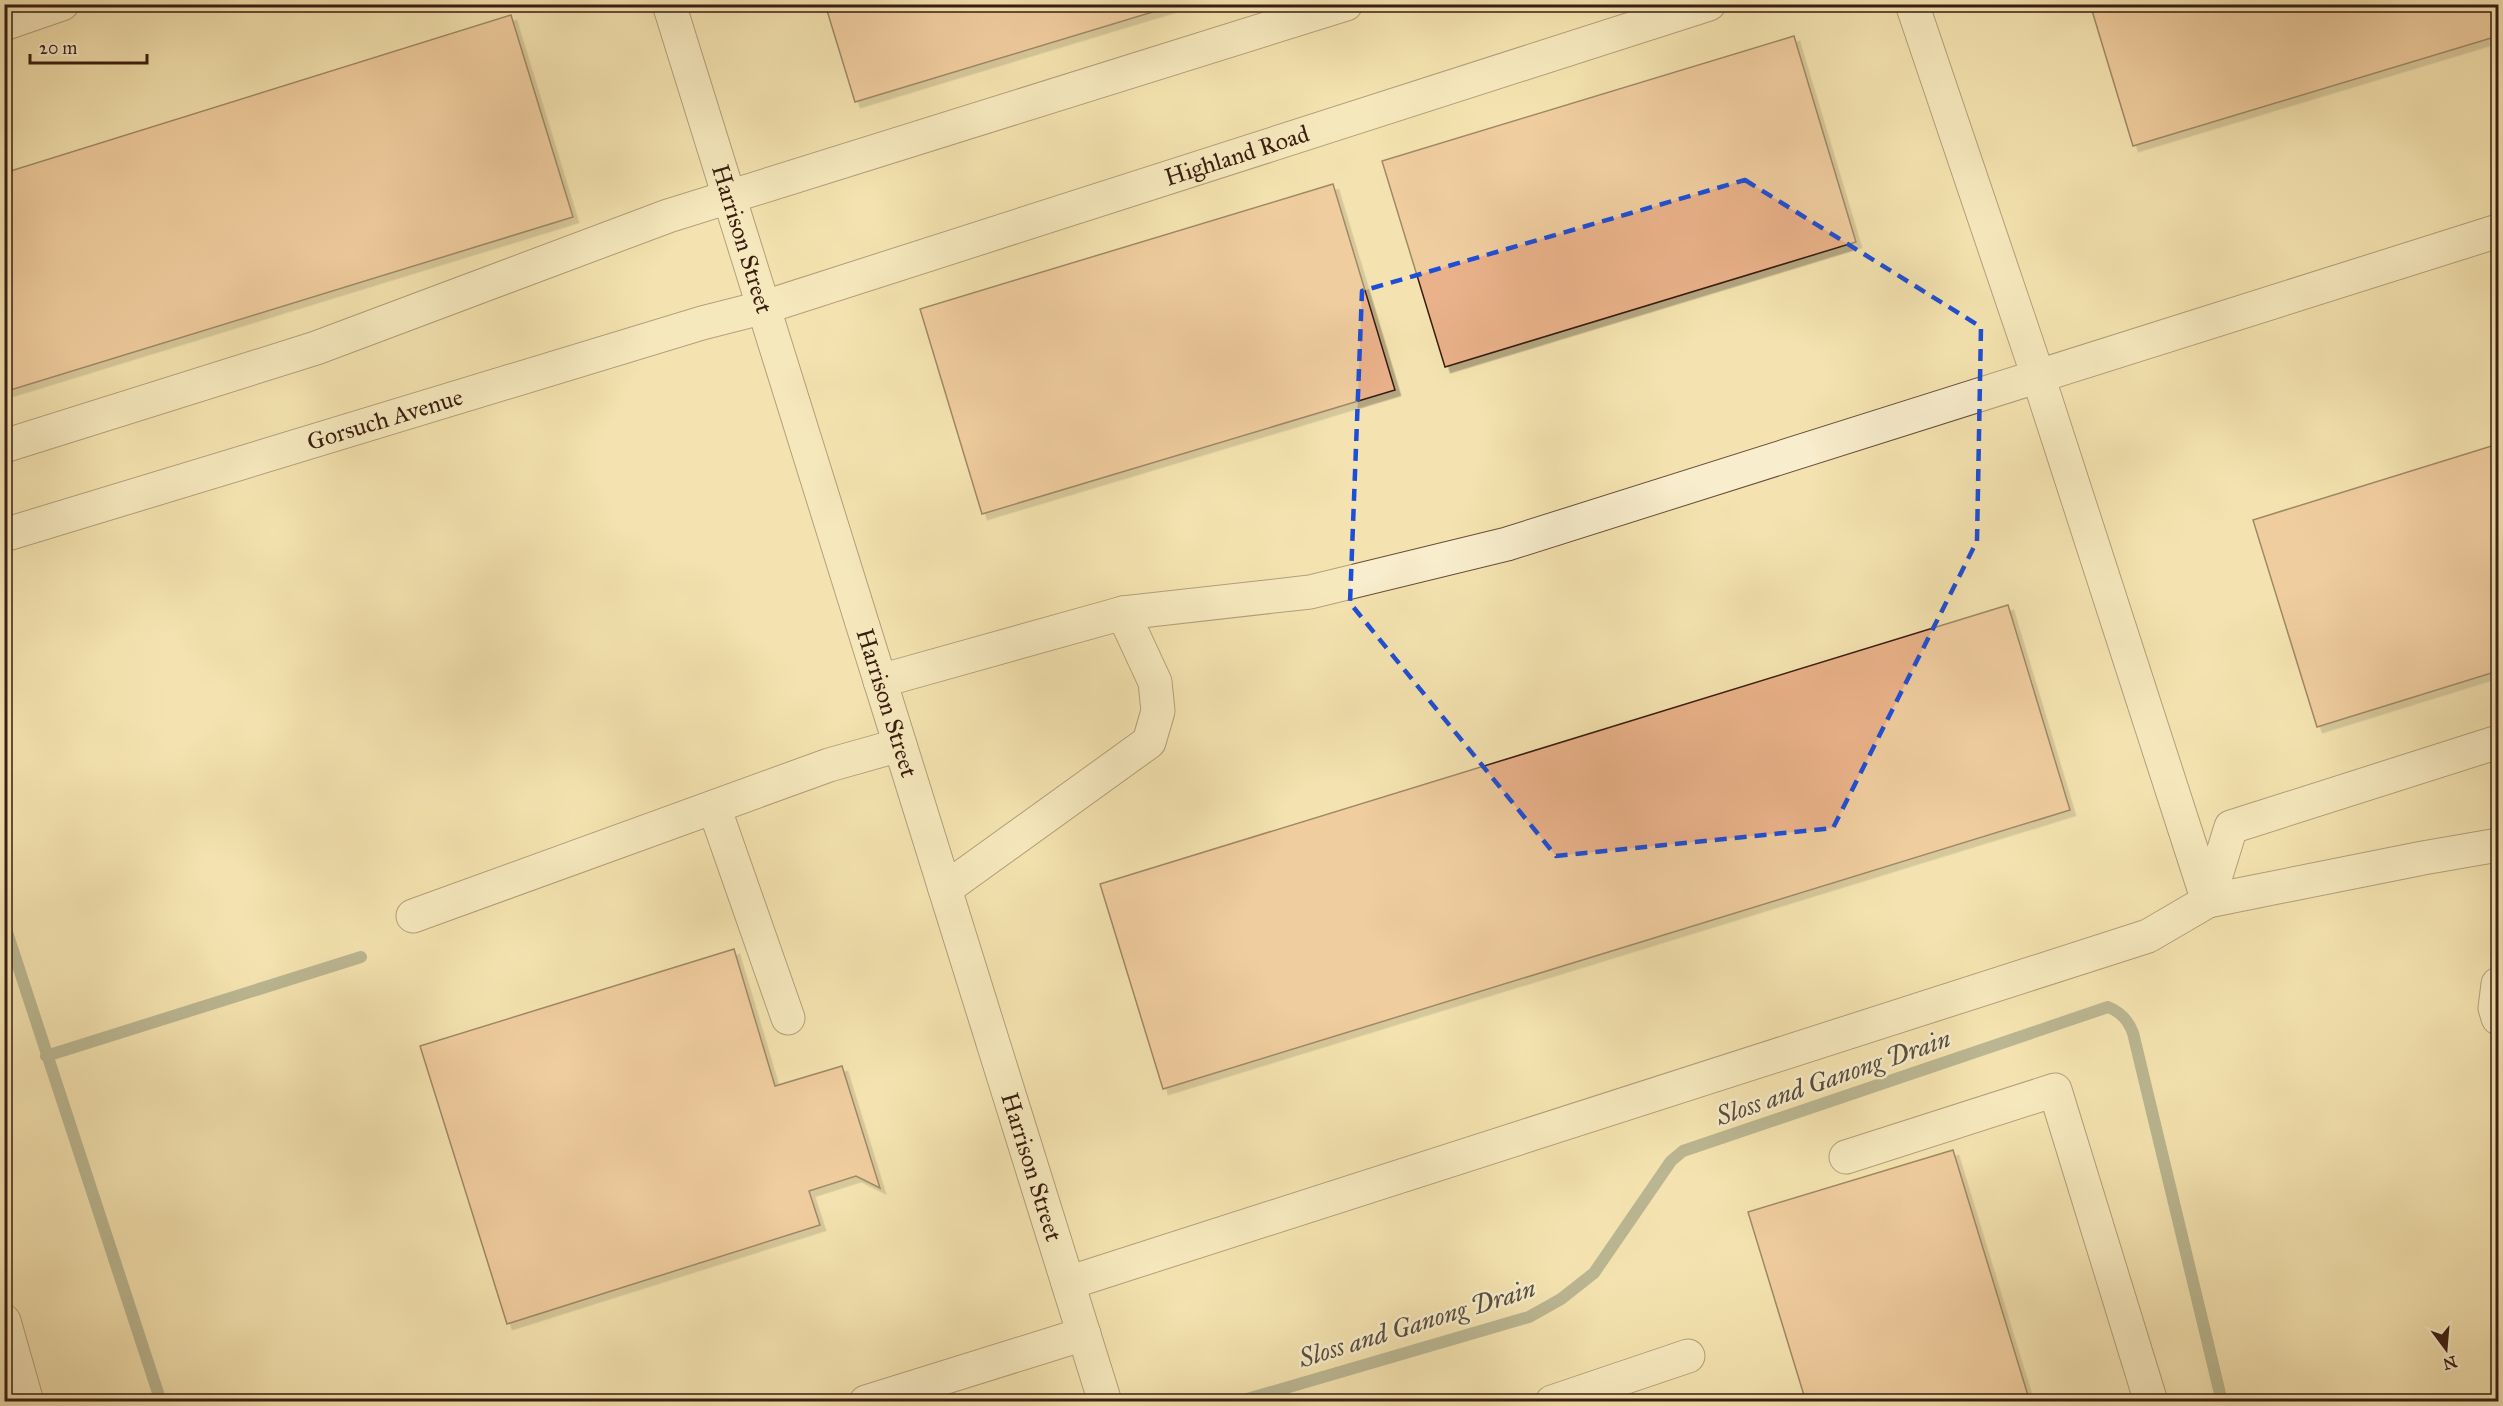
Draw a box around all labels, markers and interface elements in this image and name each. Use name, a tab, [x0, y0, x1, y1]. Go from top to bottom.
scale bar	[30, 27, 147, 65]
text: 20 m	[39, 37, 77, 59]
street label: Highland Road	[1161, 118, 1313, 193]
street label: Harrison Street	[705, 161, 780, 317]
street label: Gorsuch Avenue	[303, 382, 466, 457]
street label: Harrison Street	[850, 625, 924, 781]
water label: Sloss and Ganong Drain	[1711, 1022, 1955, 1132]
street label: Harrison Street	[994, 1089, 1069, 1245]
water label: Sloss and Ganong Drain	[1294, 1272, 1540, 1375]
north arrow	[2416, 1319, 2476, 1379]
text: N	[2440, 1352, 2459, 1374]

